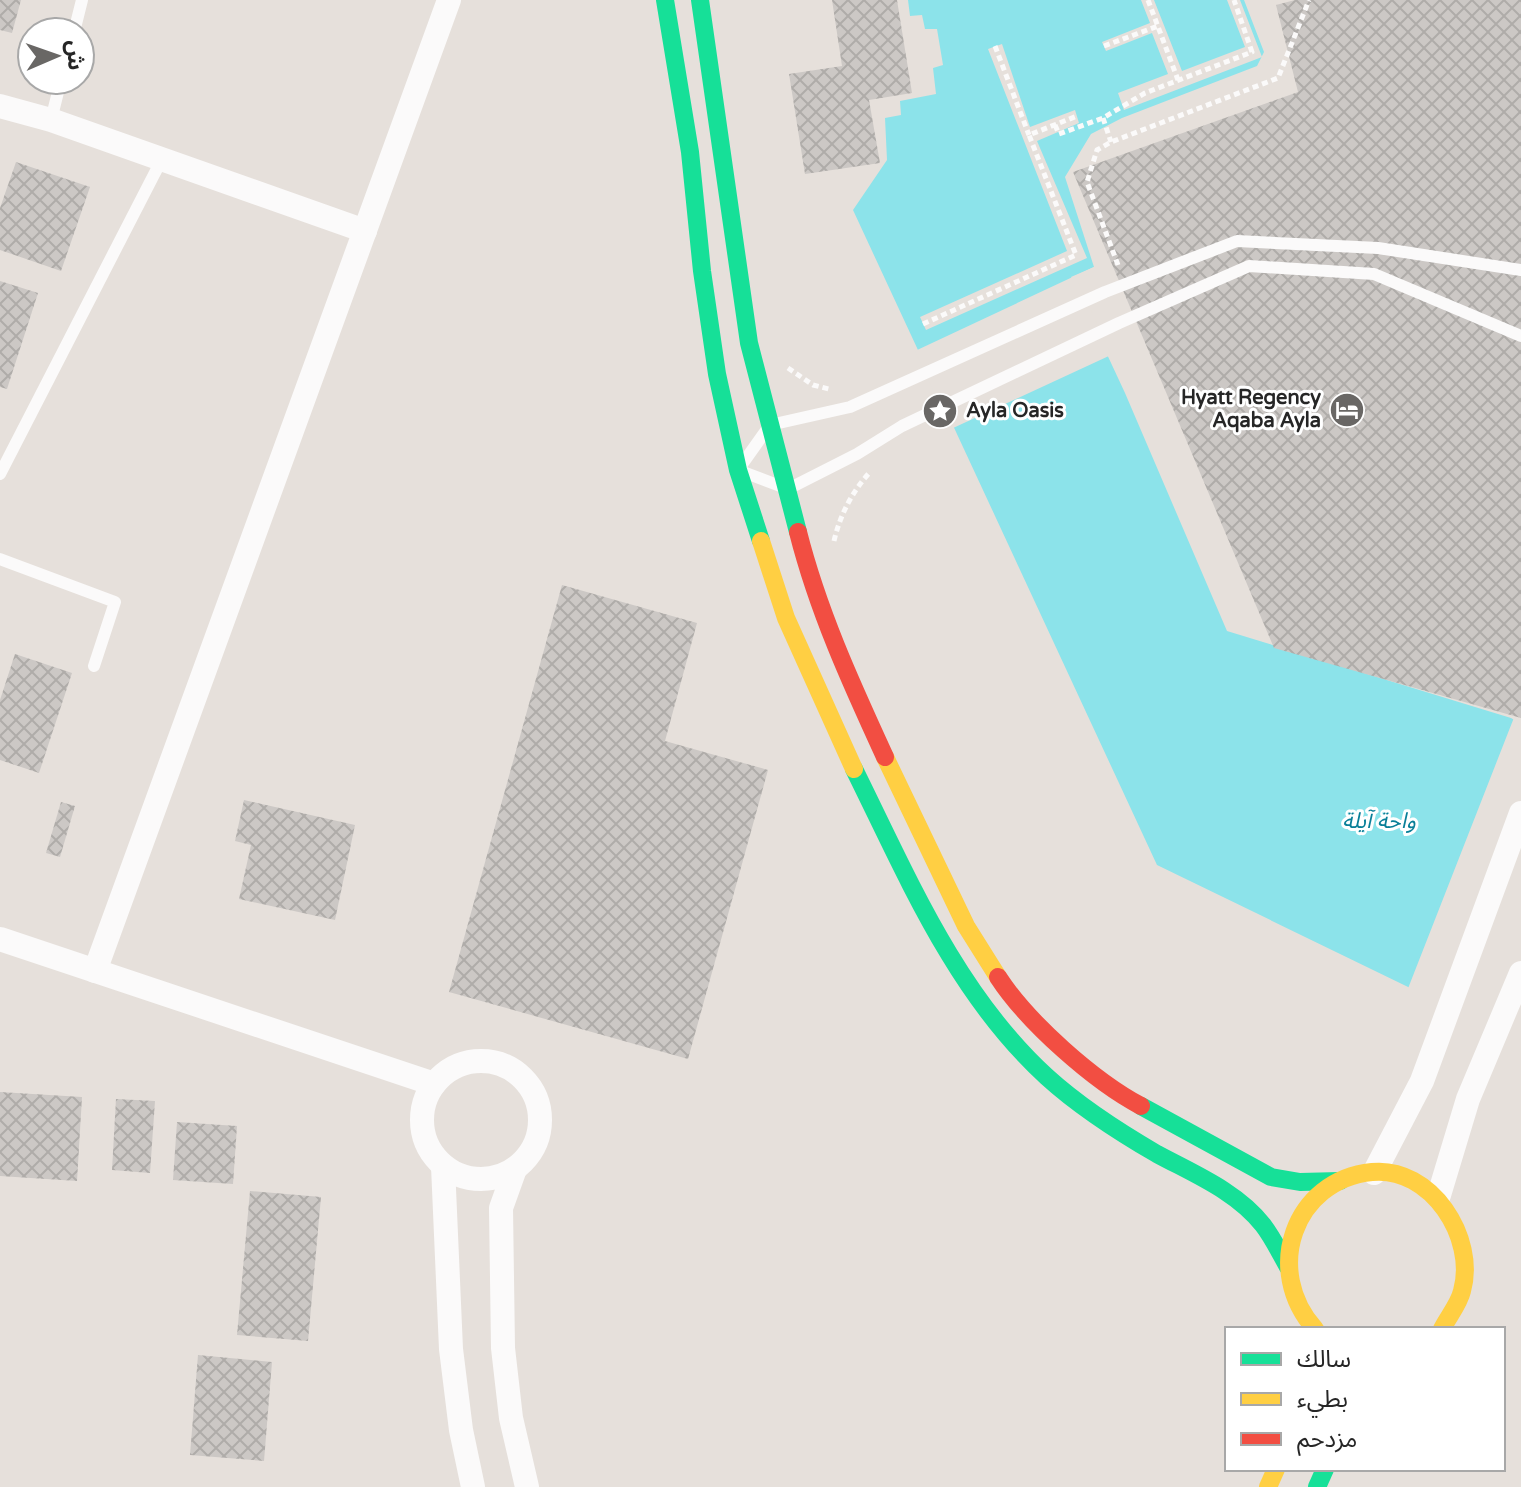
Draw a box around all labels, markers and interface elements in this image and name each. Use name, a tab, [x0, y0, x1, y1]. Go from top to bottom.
north arrow	[16, 16, 96, 96]
text: ش	[61, 40, 89, 71]
place label: Hyatt Regency Aqaba Ayla	[1181, 386, 1321, 433]
hotel icon: Hyatt Regency Aqaba Ayla	[1328, 391, 1366, 429]
place icon: Ayla Oasis	[921, 392, 959, 430]
place label: Ayla Oasis	[966, 399, 1064, 423]
water label: واحة آيلة	[1342, 808, 1416, 834]
legend	[1225, 1327, 1505, 1471]
text: سالك	[1297, 1345, 1351, 1374]
text: بطيء	[1297, 1385, 1348, 1418]
text: مزدحم	[1297, 1425, 1357, 1456]

